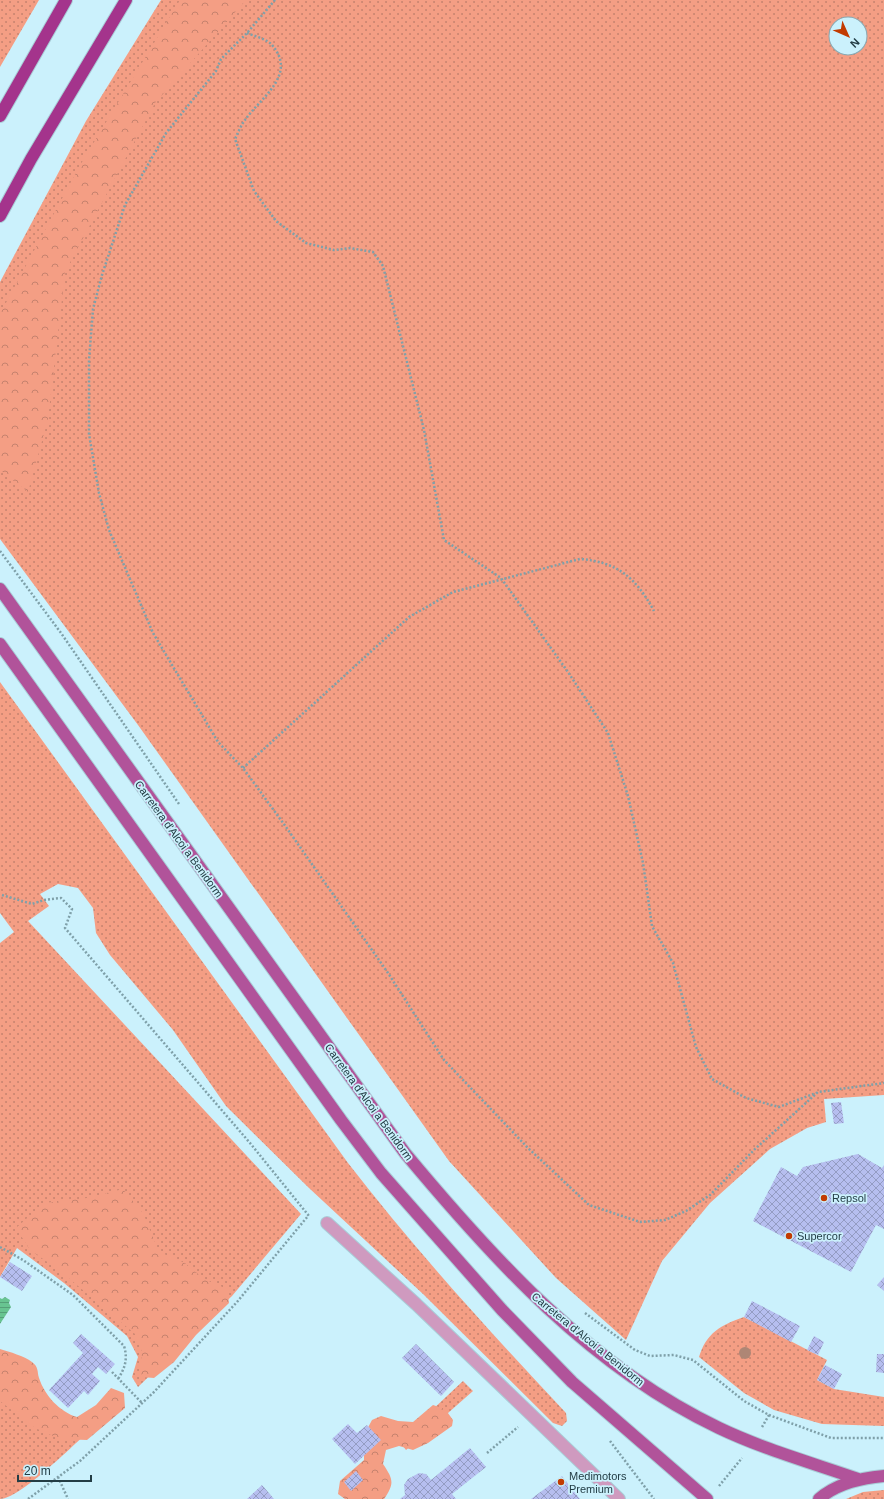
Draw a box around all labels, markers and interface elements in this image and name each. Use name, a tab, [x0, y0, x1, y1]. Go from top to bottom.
north arrow	[828, 16, 868, 56]
text: N	[848, 36, 862, 50]
street label: Carretera d'Alcoi a Benidorm	[133, 778, 225, 900]
street label: Carretera d'Alcoi a Benidorm	[323, 1041, 415, 1163]
place label: Repsol	[832, 1192, 866, 1204]
marker: Repsol	[819, 1193, 829, 1203]
place label: Supercor	[797, 1230, 842, 1242]
marker: Supercor	[784, 1231, 794, 1241]
street label: Carretera d'Alcoi a Benidorm	[529, 1290, 647, 1388]
scale bar	[18, 1457, 91, 1483]
text: 20 m	[24, 1464, 51, 1478]
place label: Medimotors Premium	[569, 1470, 627, 1495]
marker: Medimotors Premium	[556, 1477, 566, 1487]

